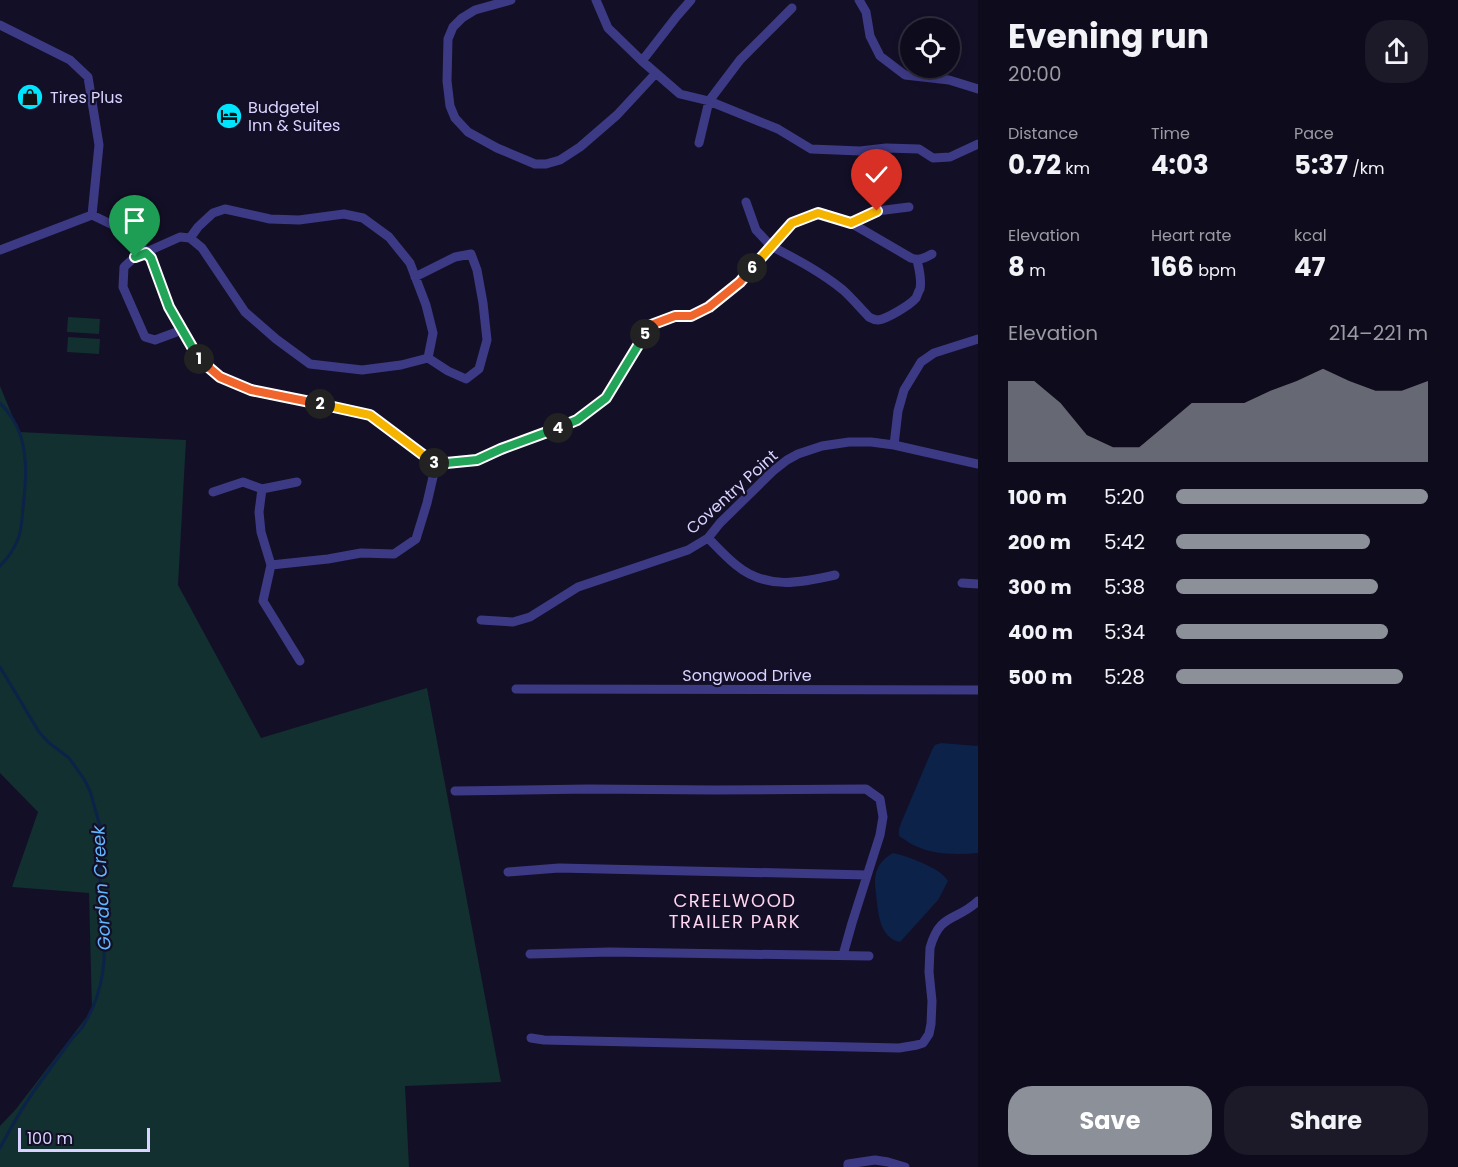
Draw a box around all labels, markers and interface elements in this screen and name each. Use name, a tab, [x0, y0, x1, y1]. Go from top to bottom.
text: Evening run	[1008, 13, 1209, 60]
map controls	[900, 18, 960, 78]
button: locate	[900, 18, 960, 78]
button: share	[1365, 20, 1428, 83]
text: 20:00	[1008, 60, 1061, 88]
shop icon: Tires Plus	[15, 82, 45, 112]
place label: Tires Plus	[50, 86, 123, 109]
place label: Budgetel Inn & Suites	[248, 96, 340, 137]
hotel icon: Budgetel Inn & Suites	[214, 101, 244, 131]
text: Distance	[1008, 122, 1078, 145]
text: Time	[1151, 122, 1190, 145]
text: Pace	[1294, 122, 1334, 145]
text: 0.72	[1008, 147, 1061, 183]
text: 4:03	[1151, 147, 1209, 183]
text: 5:37	[1294, 147, 1348, 183]
pin	[851, 149, 902, 211]
text: km	[1061, 157, 1090, 180]
text: /km	[1348, 157, 1385, 180]
icon: check	[860, 158, 893, 191]
pin	[109, 195, 160, 257]
icon: arrive	[118, 204, 151, 237]
text: Elevation	[1008, 224, 1080, 247]
text: Heart rate	[1151, 224, 1231, 247]
text: kcal	[1294, 224, 1327, 247]
text: 8	[1008, 249, 1025, 285]
text: 166	[1151, 249, 1194, 285]
text: 47	[1294, 249, 1326, 285]
pin: 6	[737, 253, 767, 283]
text: 6	[747, 256, 757, 279]
text: m	[1025, 259, 1046, 282]
text: bpm	[1194, 259, 1236, 282]
pin: 5	[630, 319, 660, 349]
text: Elevation	[1008, 319, 1098, 347]
text: 214–221 m	[1329, 319, 1428, 347]
text: 5	[640, 322, 650, 345]
pin: 1	[184, 344, 214, 374]
text: 1	[196, 347, 202, 370]
pin: 2	[305, 389, 335, 419]
text: 2	[315, 392, 325, 415]
pin: 4	[543, 413, 573, 443]
text: 4	[553, 416, 563, 439]
street label: Coventry Point	[681, 444, 783, 539]
pin: 3	[419, 448, 449, 478]
text: 3	[429, 451, 439, 474]
text: 100 m	[1008, 483, 1067, 511]
text: 5:20	[1104, 483, 1145, 511]
text: 200 m	[1008, 528, 1071, 556]
text: 5:42	[1104, 528, 1145, 556]
text: 300 m	[1008, 573, 1072, 601]
text: 5:38	[1104, 573, 1145, 601]
text: 400 m	[1008, 618, 1073, 646]
text: 5:34	[1104, 618, 1145, 646]
text: 500 m	[1008, 663, 1073, 691]
text: 5:28	[1104, 663, 1145, 691]
street label: Songwood Drive	[682, 664, 812, 687]
water label: Gordon Creek	[85, 824, 117, 951]
district label: CREELWOOD TRAILER PARK	[669, 888, 801, 934]
button: Save	[1008, 1086, 1212, 1155]
button: Share	[1224, 1086, 1428, 1155]
scale bar	[18, 1125, 150, 1152]
text: 100 m	[27, 1127, 73, 1150]

